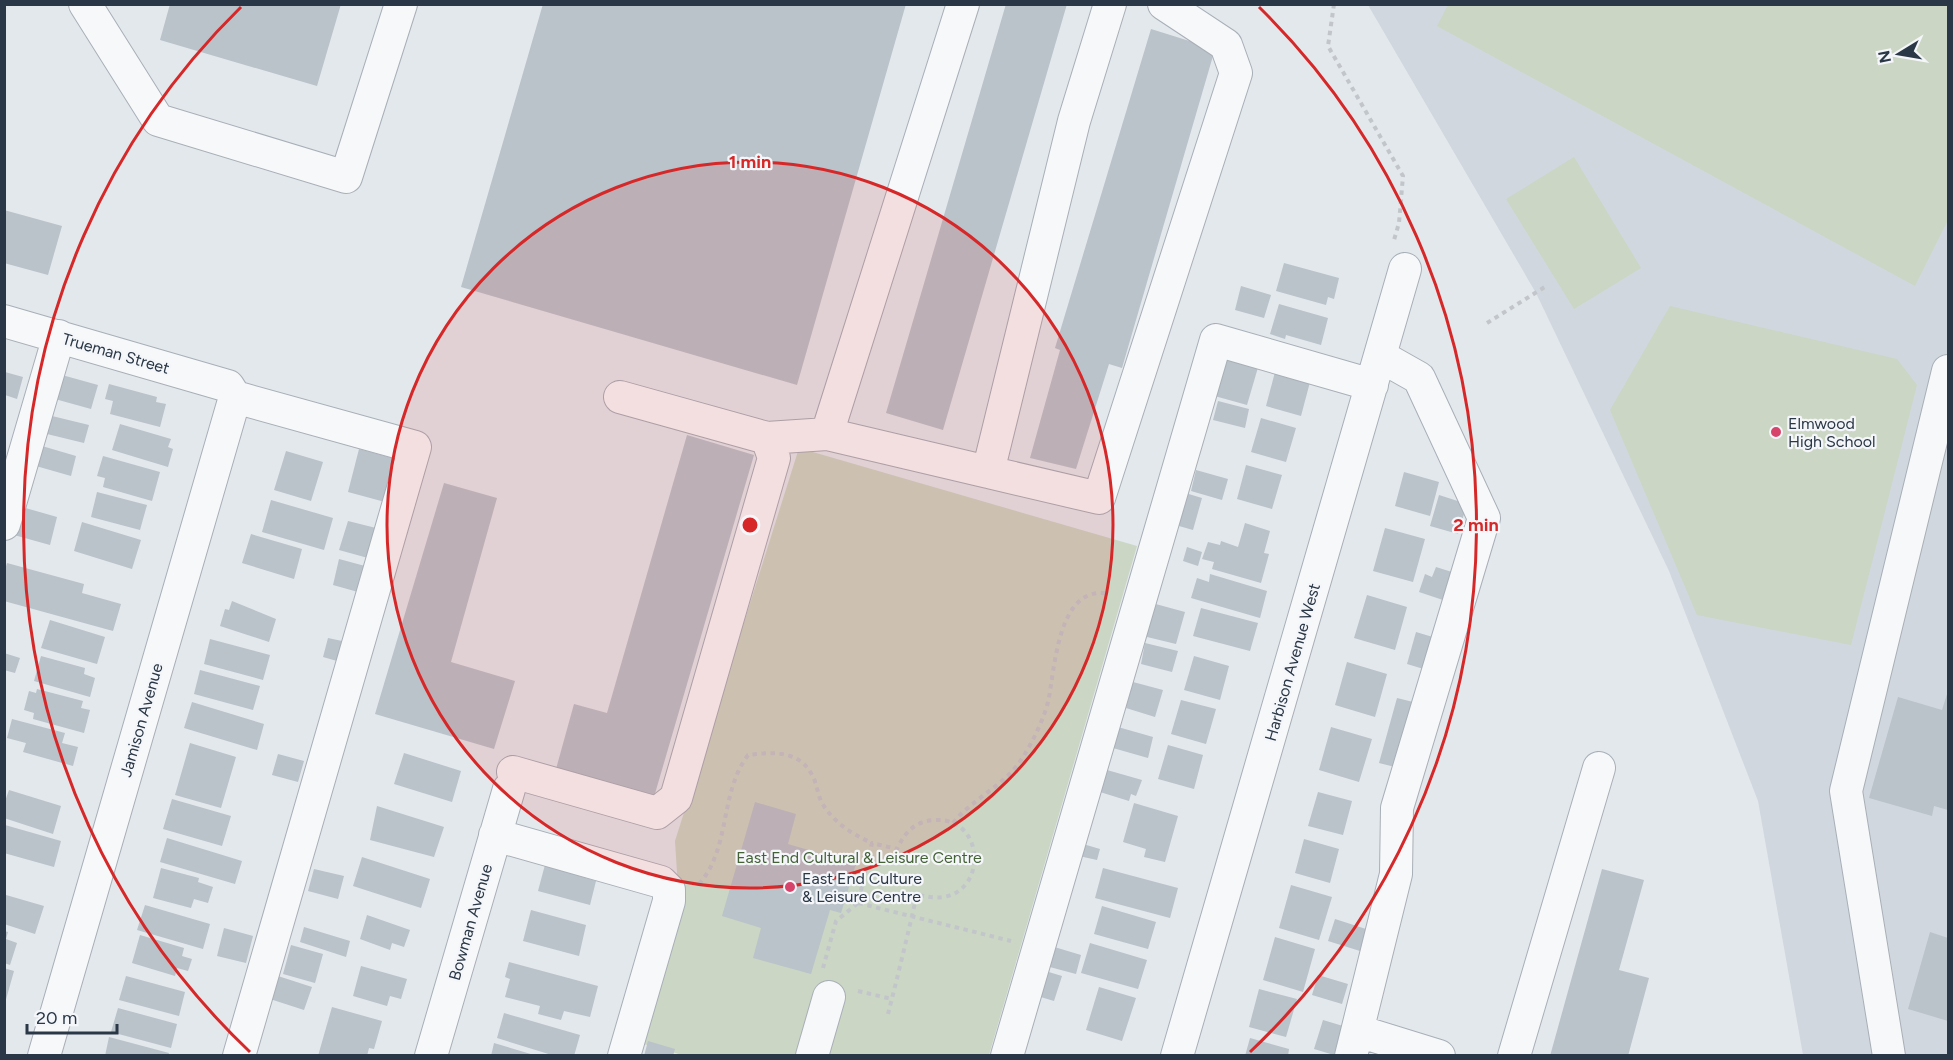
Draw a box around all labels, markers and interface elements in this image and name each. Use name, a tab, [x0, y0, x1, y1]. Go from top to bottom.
north arrow	[1869, 24, 1929, 84]
text: N	[1874, 49, 1895, 65]
text: 1 min	[729, 151, 771, 173]
street label: Trueman Street	[60, 329, 172, 378]
place label: Elmwood High School	[1788, 414, 1876, 451]
marker: Elmwood High School	[1769, 425, 1783, 439]
text: 2 min	[1453, 514, 1499, 536]
centre of rings	[740, 515, 760, 535]
street label: Harbison Avenue West	[1261, 581, 1324, 743]
street label: Jamison Avenue	[116, 661, 167, 779]
park label: East End Cultural & Leisure Centre	[736, 848, 982, 867]
street label: Bowman Avenue	[445, 862, 496, 983]
place label: East End Culture & Leisure Centre	[802, 869, 922, 906]
marker: East End Culture & Leisure Centre	[783, 880, 797, 894]
scale bar	[27, 997, 117, 1035]
text: 20 m	[36, 1007, 77, 1029]

